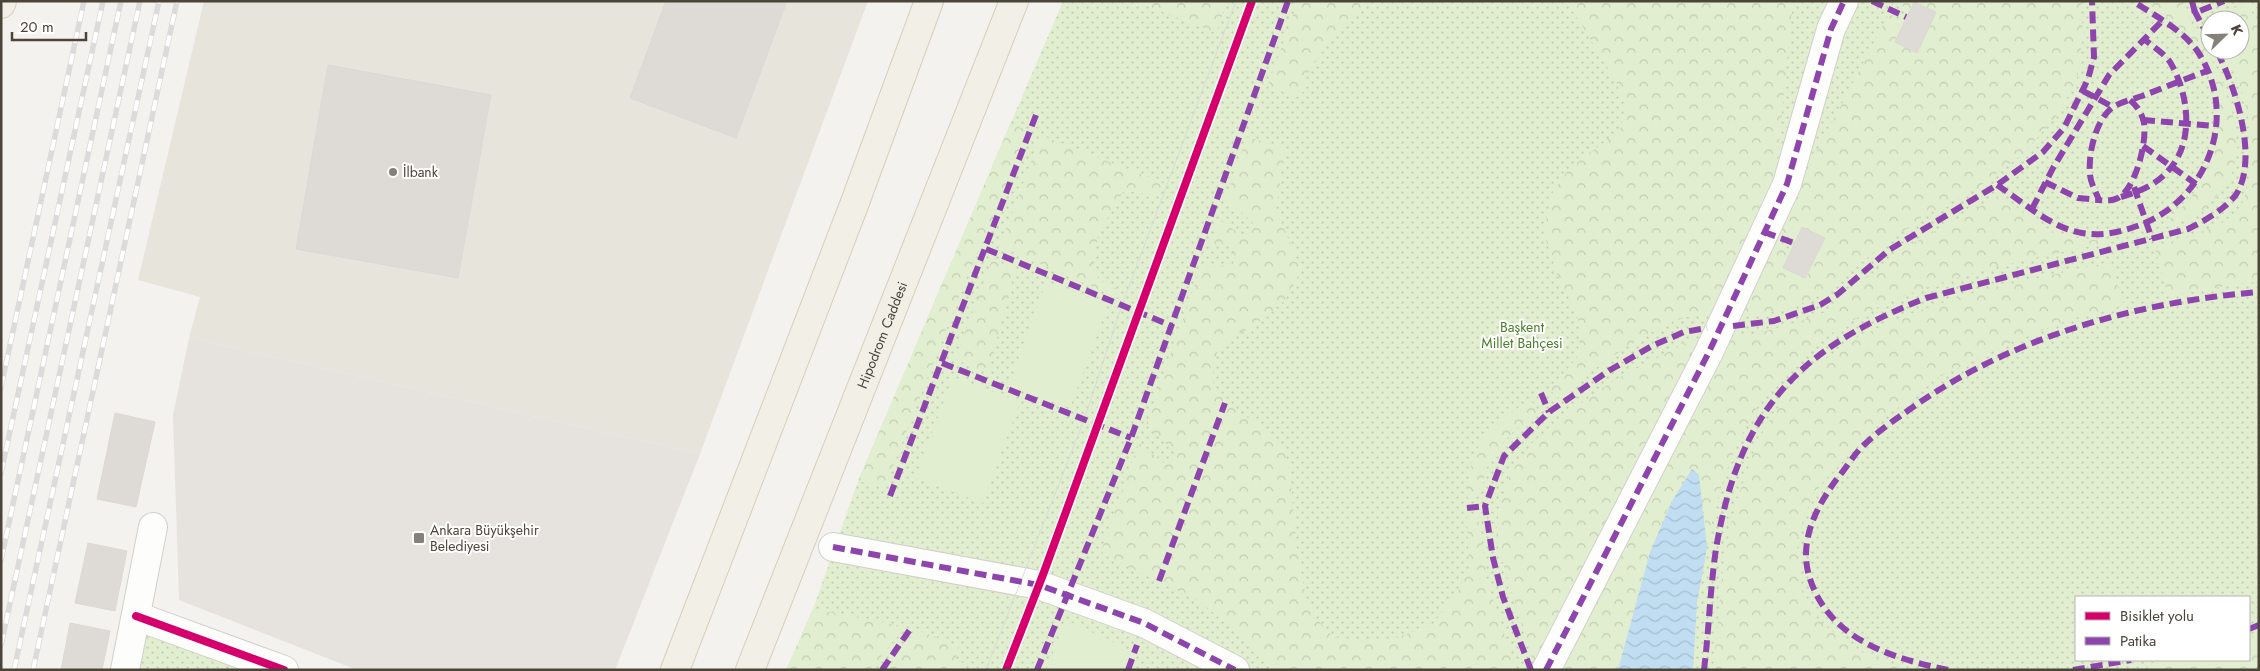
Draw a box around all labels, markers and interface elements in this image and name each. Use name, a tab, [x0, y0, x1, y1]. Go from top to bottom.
scale bar	[12, 10, 86, 42]
north arrow	[2200, 10, 2250, 60]
text: 20 m	[20, 16, 54, 38]
text: K	[2226, 22, 2248, 39]
place label: İlbank	[403, 162, 439, 182]
marker: İlbank	[387, 166, 399, 178]
street label: Hipodrom Caddesi	[852, 279, 912, 392]
park label: Başkent Millet Bahçesi	[1481, 317, 1563, 353]
place label: Ankara Büyükşehir Belediyesi	[430, 520, 539, 556]
marker: Ankara Büyükşehir Belediyesi	[412, 531, 426, 545]
legend	[2075, 596, 2250, 661]
text: Bisiklet yolu	[2120, 605, 2194, 627]
text: Patika	[2120, 630, 2156, 652]

